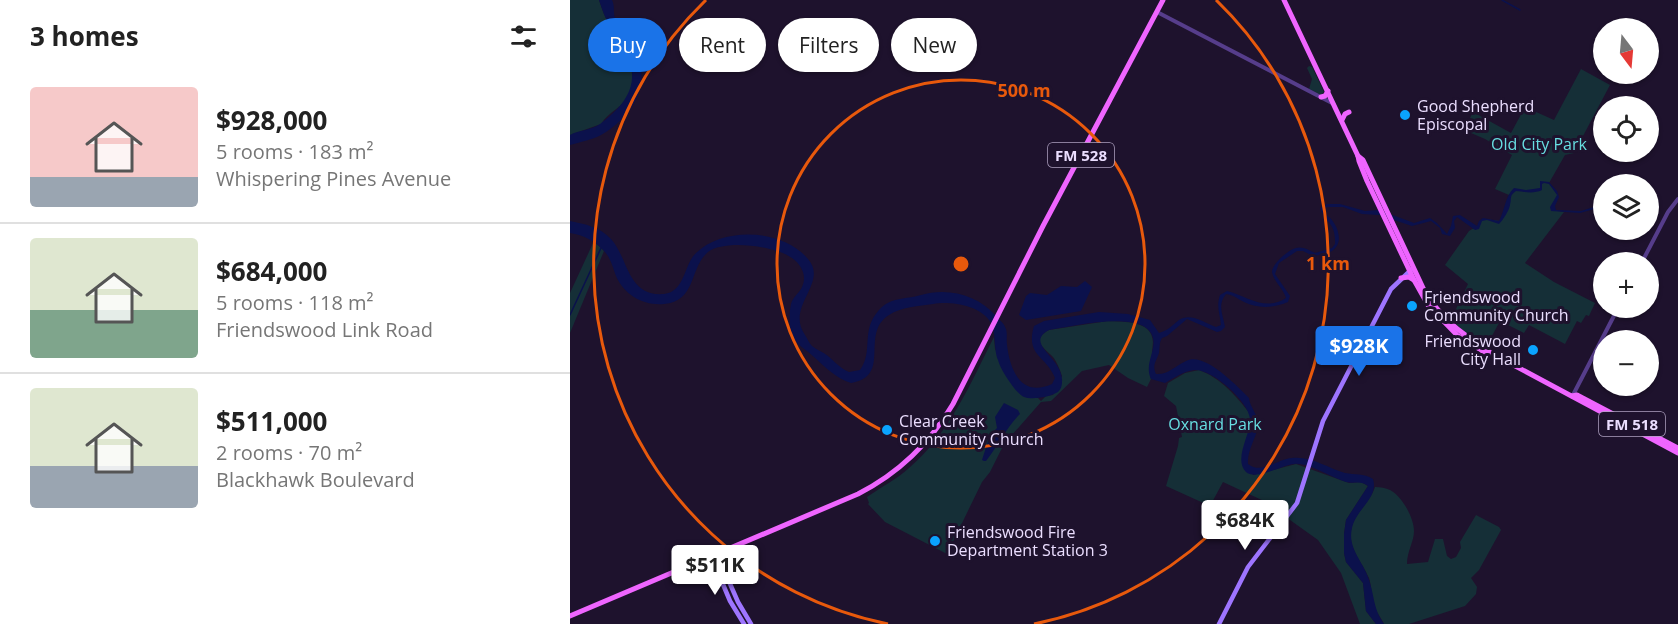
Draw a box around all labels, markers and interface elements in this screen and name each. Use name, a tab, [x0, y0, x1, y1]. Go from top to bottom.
text: 3 homes	[30, 18, 139, 54]
chip: Buy	[588, 18, 667, 72]
chip: Rent	[679, 18, 766, 72]
chip: Filters	[778, 18, 879, 72]
chip: New	[891, 18, 977, 72]
north arrow	[1593, 18, 1659, 84]
map controls	[1593, 18, 1659, 396]
icon: filters	[507, 20, 540, 53]
text: 500 m	[997, 78, 1051, 102]
place label: Good Shepherd Episcopal	[1417, 95, 1534, 135]
button: locate	[1593, 96, 1659, 162]
text: $928,000	[216, 102, 327, 138]
marker: Good Shepherd Episcopal	[1398, 108, 1412, 122]
icon: home	[78, 111, 150, 183]
park label: Old City Park	[1491, 133, 1588, 155]
text: 5 rooms · 183 m²	[216, 138, 374, 165]
road number: FM 528	[1048, 143, 1114, 167]
text: Whispering Pines Avenue	[216, 165, 451, 192]
button: layers	[1593, 174, 1659, 240]
text: 1 km	[1306, 251, 1350, 275]
button: +	[1593, 252, 1659, 318]
text: $684,000	[216, 253, 327, 289]
centre of rings	[951, 254, 971, 274]
icon: home	[78, 262, 150, 334]
place label: Friendswood Community Church	[1424, 286, 1569, 326]
text: 5 rooms · 118 m²	[216, 289, 374, 316]
marker: Friendswood Community Church	[1405, 299, 1419, 313]
text: Friendswood Link Road	[216, 316, 433, 343]
pin: $928K	[1317, 326, 1401, 377]
place label: Friendswood City Hall	[1425, 330, 1521, 370]
button: −	[1593, 330, 1659, 396]
text: $928K	[1329, 332, 1389, 359]
marker: Friendswood City Hall	[1526, 343, 1540, 357]
text: $511,000	[216, 403, 327, 439]
place label: Clear Creek Community Church	[899, 410, 1044, 450]
icon: home	[78, 412, 150, 484]
road number: FM 518	[1599, 412, 1665, 436]
park label: Oxnard Park	[1168, 413, 1262, 435]
marker: Clear Creek Community Church	[880, 423, 894, 437]
text: 2 rooms · 70 m²	[216, 439, 362, 466]
text: Blackhawk Boulevard	[216, 466, 415, 493]
pin: $684K	[1203, 500, 1287, 551]
text: $684K	[1215, 506, 1275, 533]
place label: Friendswood Fire Department Station 3	[947, 521, 1108, 561]
marker: Friendswood Fire Department Station 3	[928, 534, 942, 548]
pin: $511K	[673, 545, 757, 596]
text: $511K	[685, 551, 745, 578]

